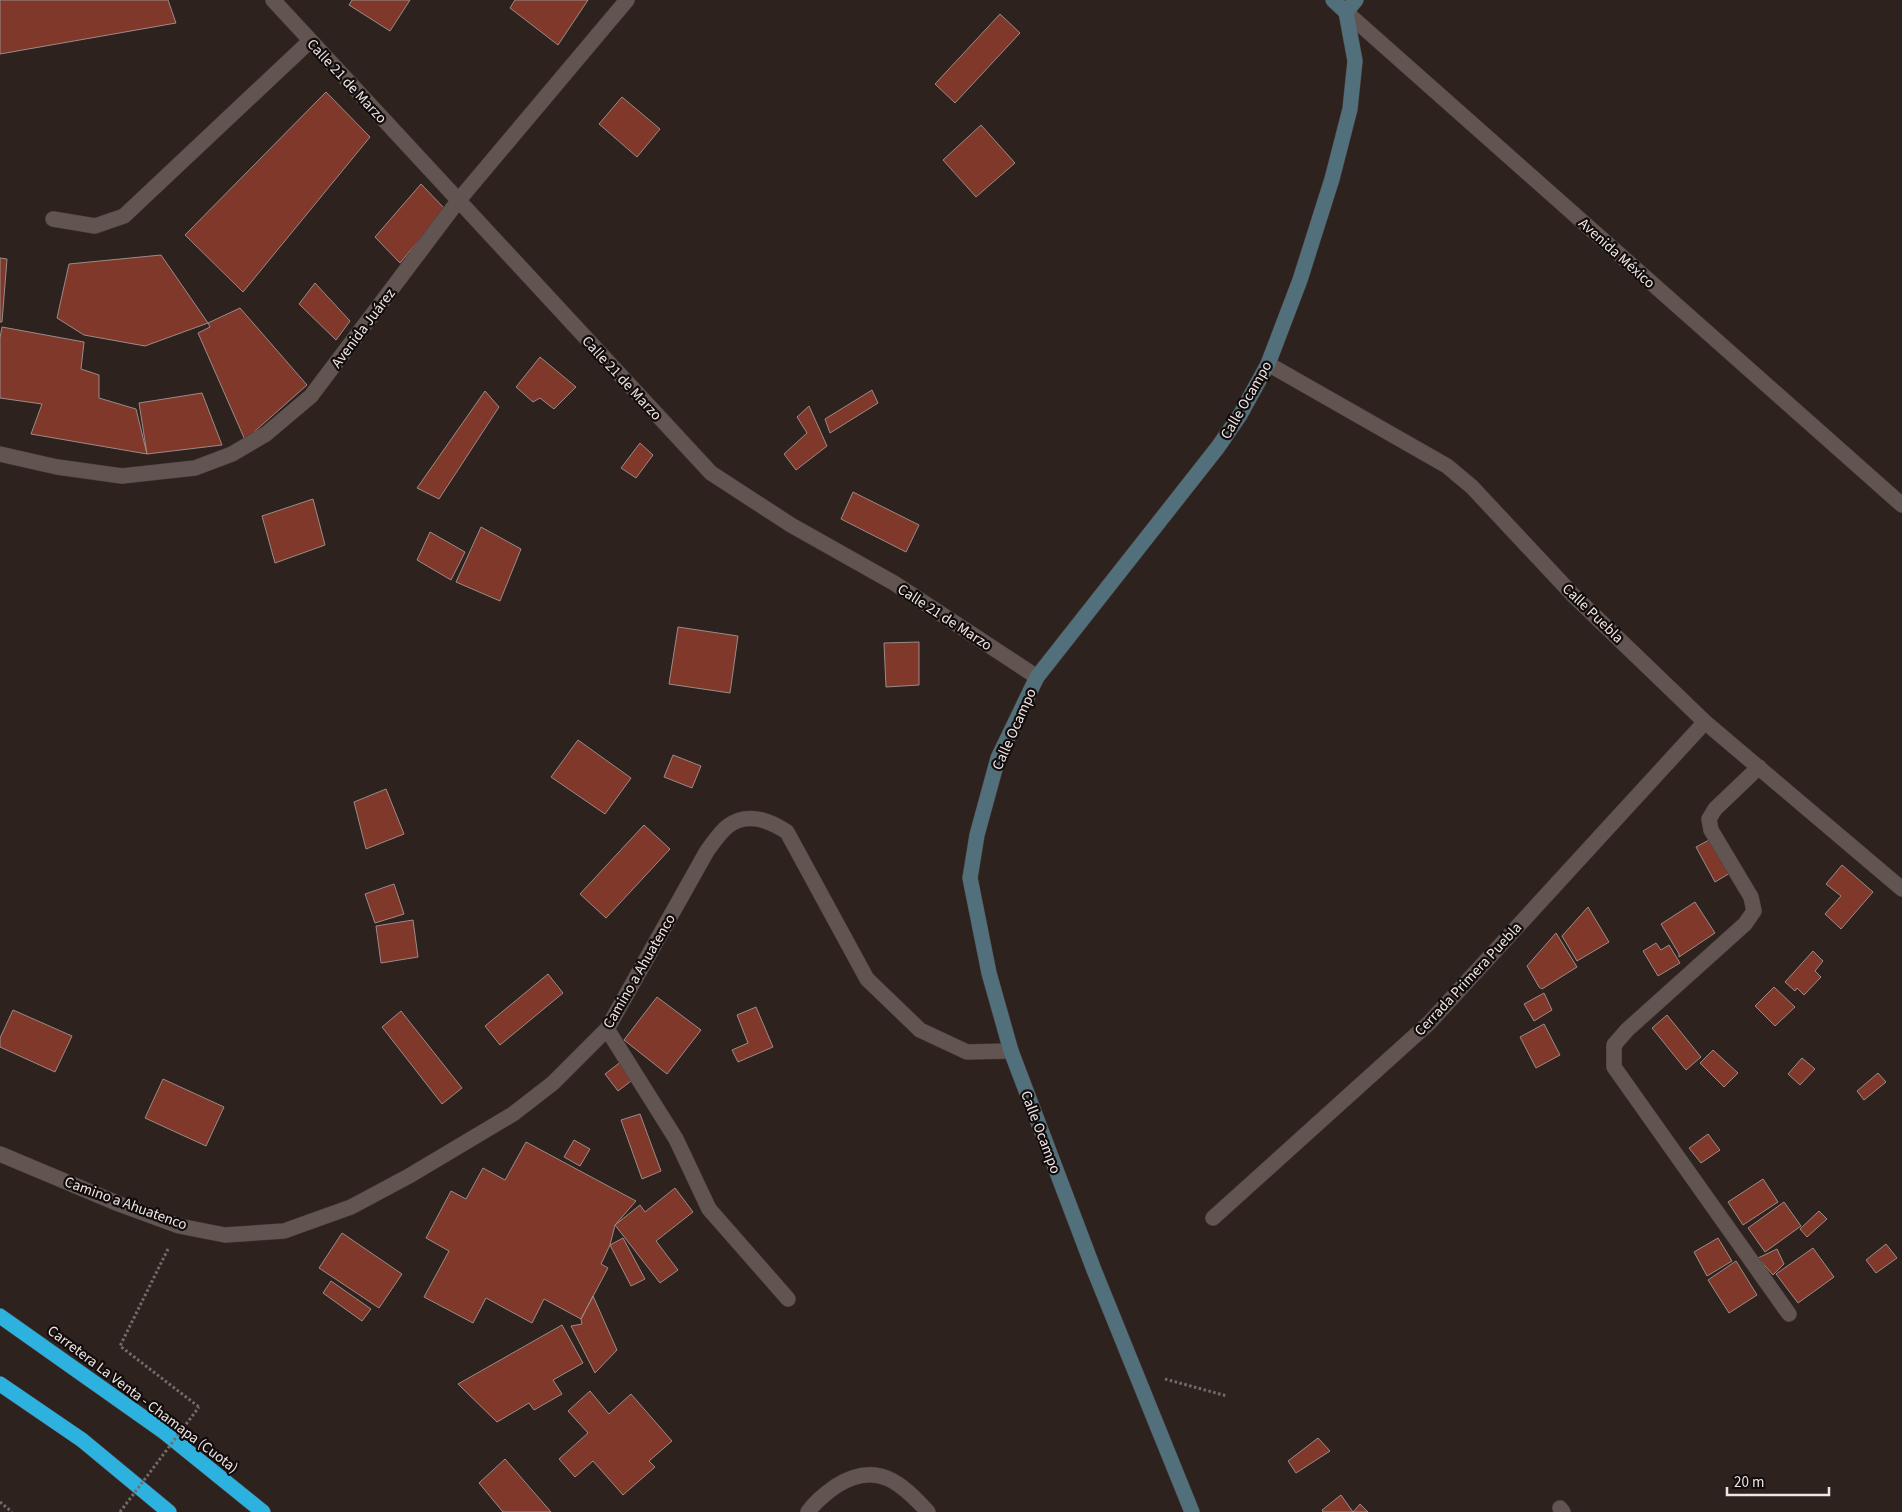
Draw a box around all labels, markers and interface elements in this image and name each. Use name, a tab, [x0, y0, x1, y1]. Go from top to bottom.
street label: Calle 21 de Marzo	[302, 34, 391, 128]
street label: Avenida México	[1574, 213, 1660, 293]
street label: Avenida Juárez	[326, 284, 400, 373]
street label: Calle 21 de Marzo	[577, 331, 666, 425]
street label: Calle Ocampo	[1216, 357, 1277, 443]
street label: Calle 21 de Marzo	[893, 579, 996, 656]
street label: Calle Puebla	[1557, 579, 1628, 648]
street label: Calle Ocampo	[987, 685, 1042, 773]
street label: Camino a Ahuatenco	[598, 910, 681, 1032]
street label: Cerrada Primera Puebla	[1410, 918, 1527, 1041]
street label: Calle Ocampo	[1015, 1088, 1066, 1177]
street label: Camino a Ahuatenco	[62, 1172, 190, 1235]
street label: Carretera La Venta - Chamapa (Cuota)	[43, 1321, 243, 1478]
scale bar	[1727, 1464, 1830, 1496]
text: 20 m	[1734, 1472, 1764, 1493]

